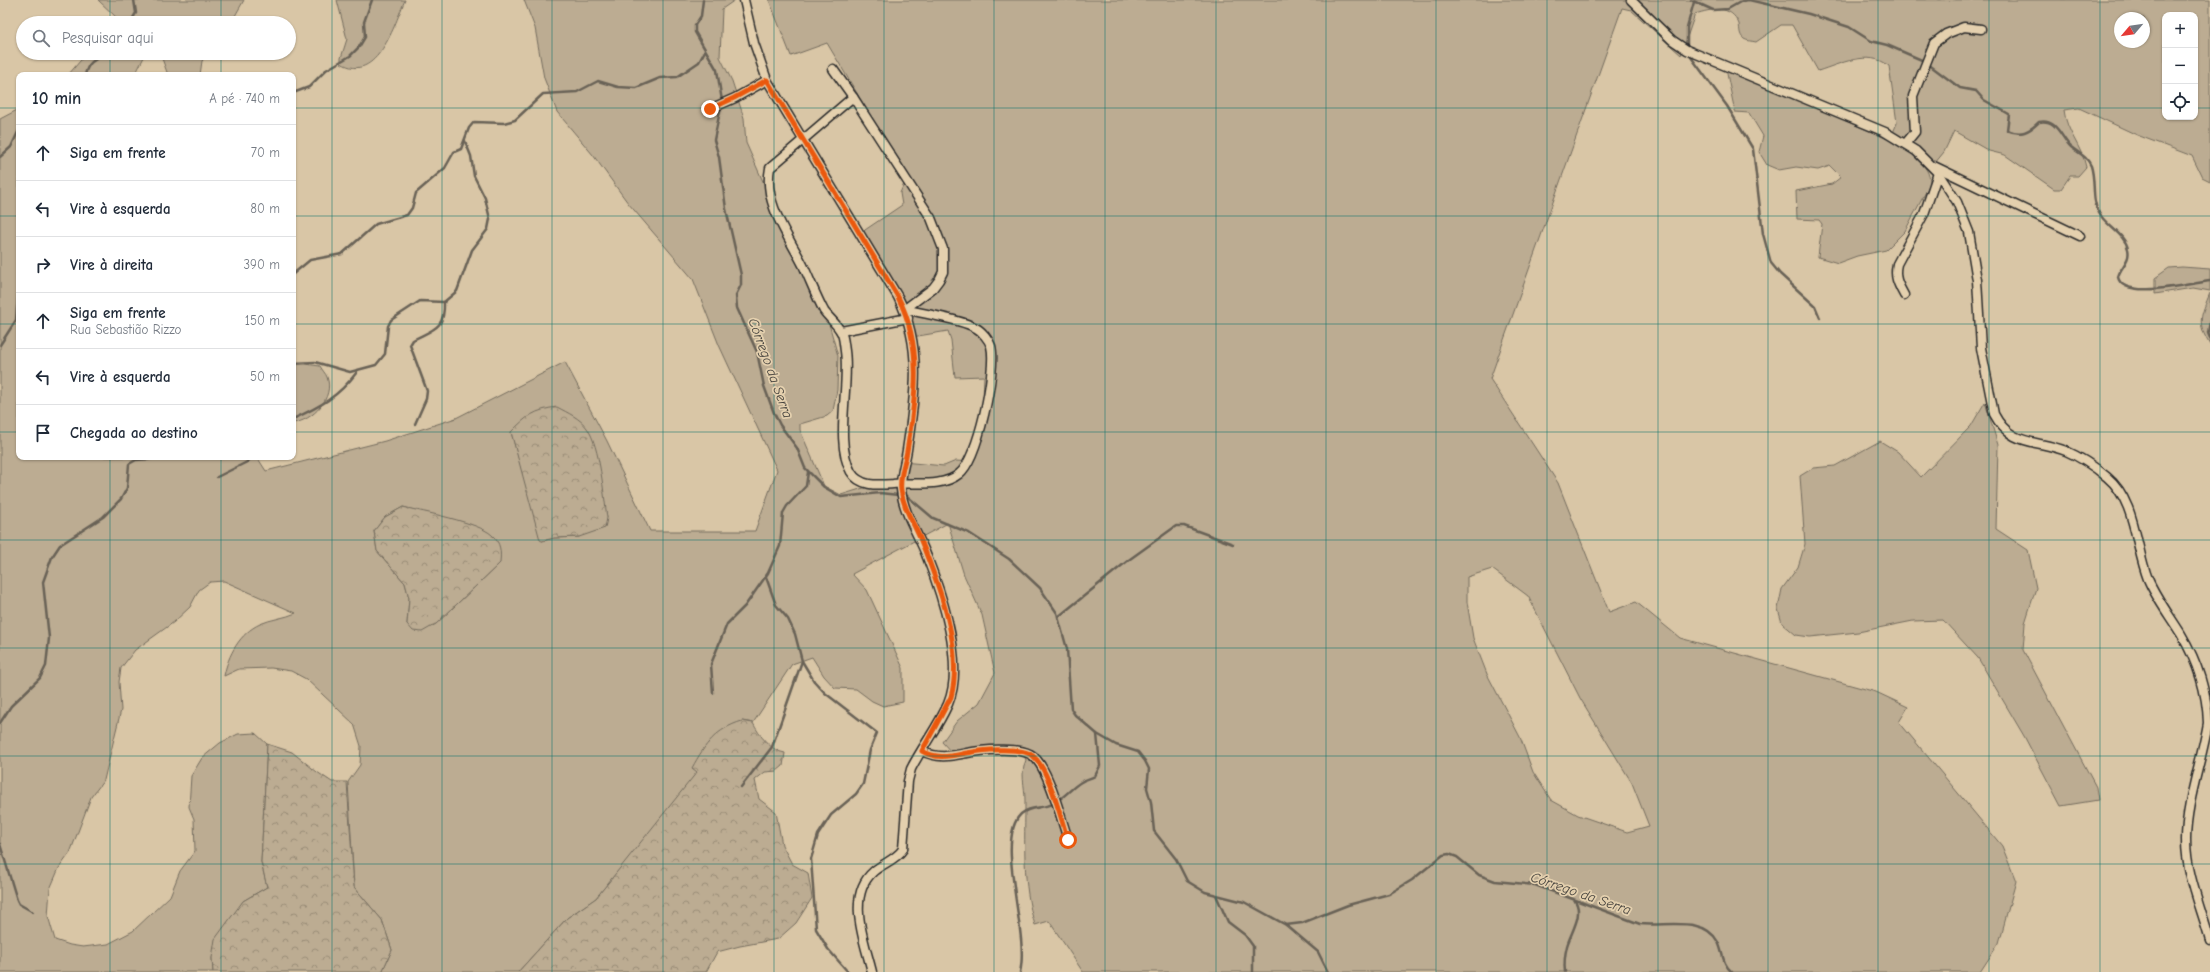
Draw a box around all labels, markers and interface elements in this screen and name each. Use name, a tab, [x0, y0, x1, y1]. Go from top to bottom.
north arrow	[2114, 12, 2150, 48]
map controls	[2162, 12, 2198, 120]
button: +	[2162, 12, 2198, 48]
search box	[16, 16, 296, 60]
icon: search	[30, 27, 52, 49]
text: Pesquisar aqui	[62, 29, 154, 47]
button: −	[2162, 48, 2198, 84]
button: locate	[2162, 84, 2198, 120]
text: 10 min	[32, 89, 81, 108]
text: A pé · 740 m	[209, 91, 280, 106]
route end	[701, 100, 719, 118]
icon: ahead	[32, 142, 54, 164]
text: Siga em frente	[70, 144, 166, 162]
text: 70 m	[251, 145, 280, 160]
icon: left	[32, 198, 54, 220]
text: Vire à esquerda	[70, 200, 171, 218]
text: 80 m	[250, 201, 280, 216]
icon: right	[32, 254, 54, 276]
text: Vire à direita	[70, 256, 153, 274]
text: 390 m	[244, 257, 280, 272]
text: Siga em frente	[70, 304, 166, 322]
icon: ahead	[32, 310, 54, 332]
text: 150 m	[245, 313, 280, 328]
water label: Córrego da Serra	[745, 316, 796, 420]
text: Rua Sebastião Rizzo	[70, 322, 181, 337]
icon: left	[32, 366, 54, 388]
text: Vire à esquerda	[70, 368, 171, 386]
text: 50 m	[250, 369, 280, 384]
icon: arrive	[32, 422, 54, 444]
text: Chegada ao destino	[70, 424, 198, 442]
route start	[1059, 831, 1077, 849]
water label: Córrego da Serra	[1528, 868, 1633, 919]

